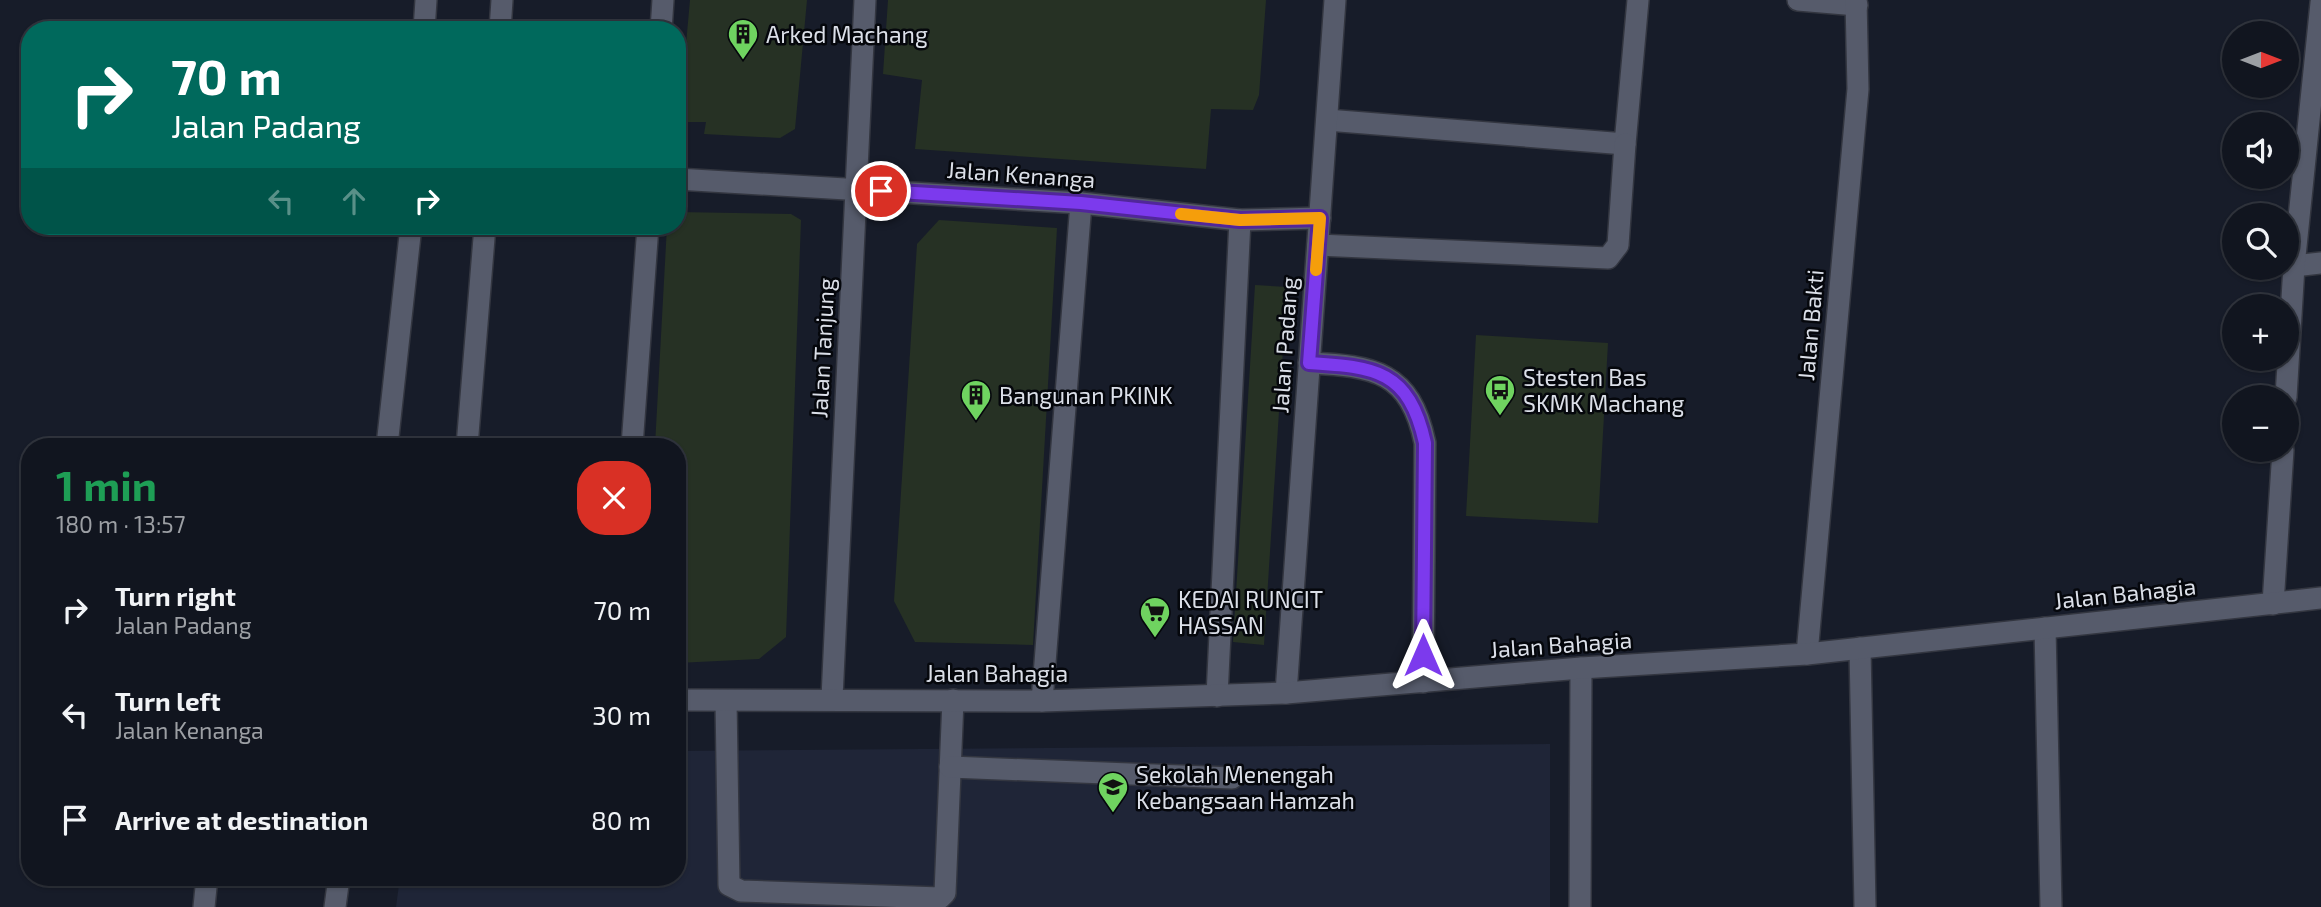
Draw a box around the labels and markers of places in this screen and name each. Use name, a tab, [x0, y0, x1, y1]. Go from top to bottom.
building icon: Arked Machang	[726, 17, 760, 61]
place label: Arked Machang	[766, 20, 928, 48]
pin	[851, 161, 911, 221]
place label: Stesten Bas SKMK Machang	[1523, 363, 1685, 417]
bus stop icon: Stesten Bas SKMK Machang	[1483, 373, 1517, 417]
building icon: Bangunan PKINK	[959, 378, 993, 422]
place label: Bangunan PKINK	[999, 381, 1173, 409]
place label: KEDAI RUNCIT HASSAN	[1178, 585, 1323, 639]
supermarket icon: KEDAI RUNCIT HASSAN	[1138, 595, 1172, 639]
place label: Sekolah Menengah Kebangsaan Hamzah	[1136, 760, 1355, 814]
school or university icon: Sekolah Menengah Kebangsaan Hamzah	[1096, 770, 1130, 814]

